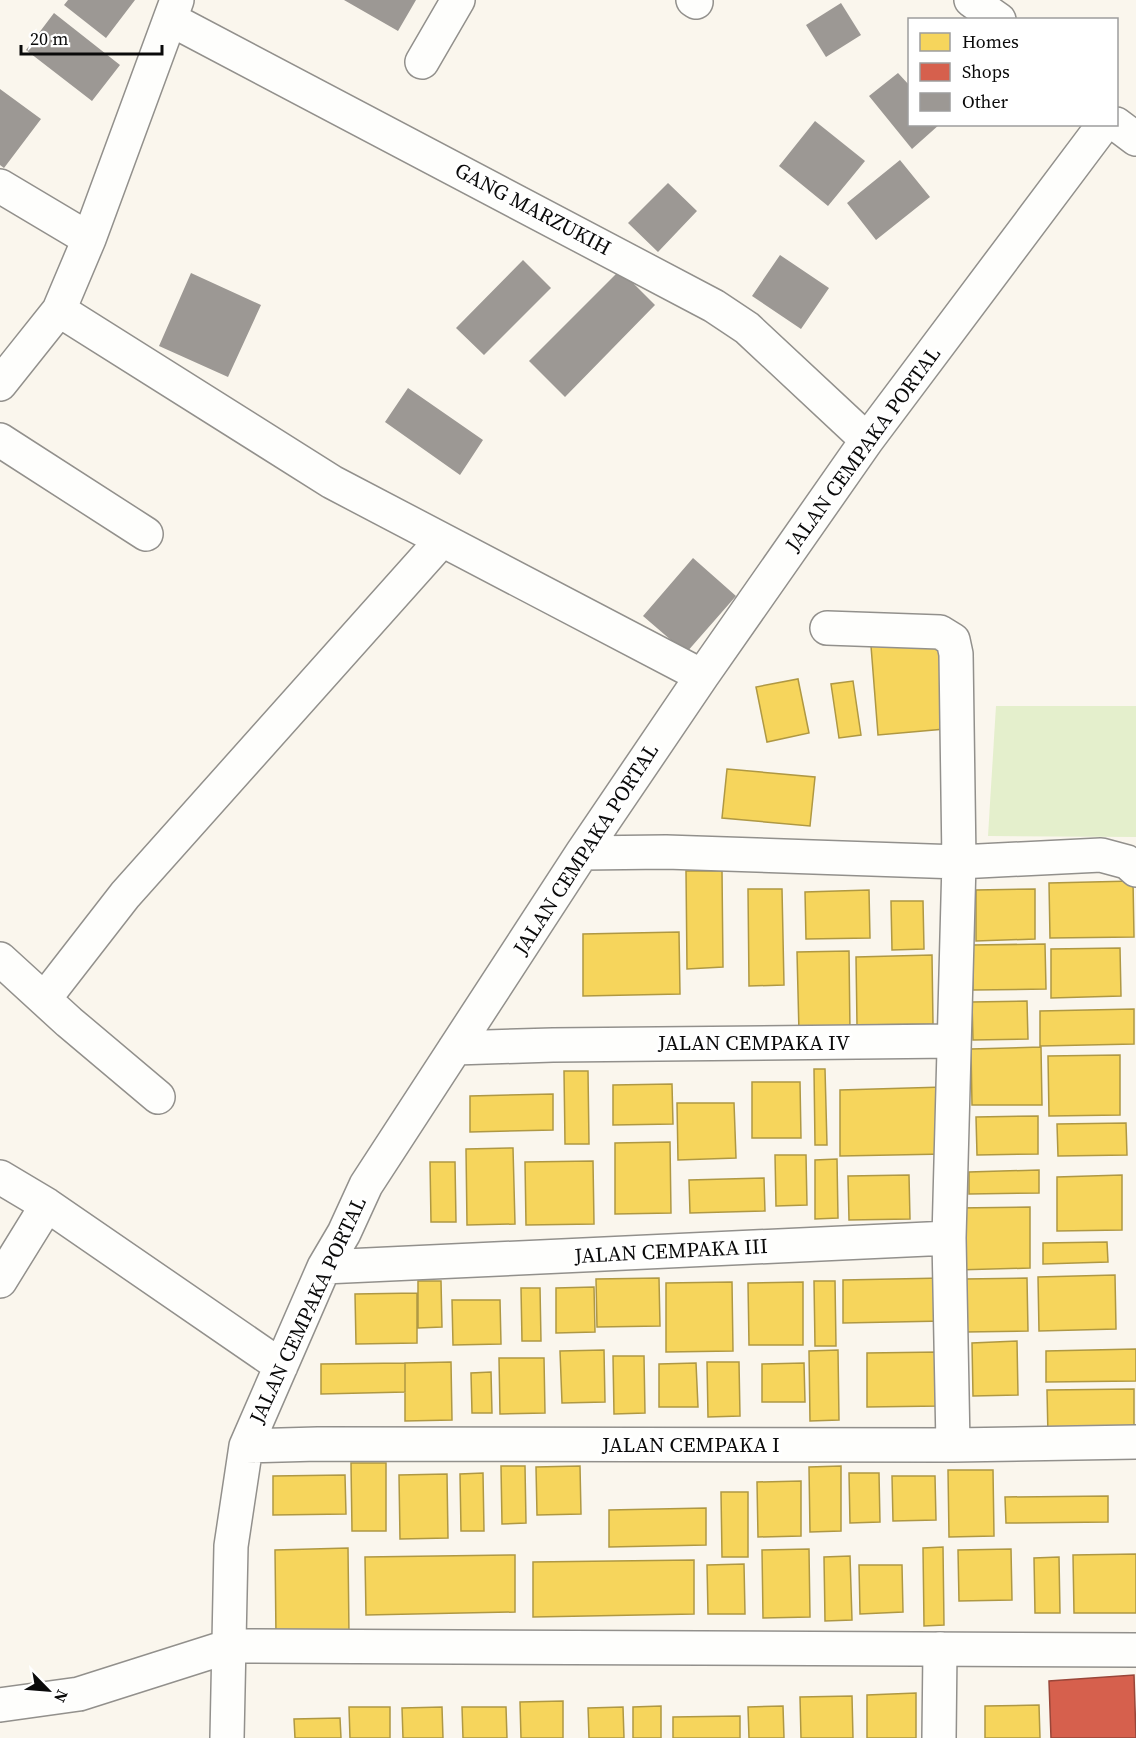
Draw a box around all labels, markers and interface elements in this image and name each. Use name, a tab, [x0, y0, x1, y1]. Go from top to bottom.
scale bar	[21, 18, 162, 56]
legend	[908, 18, 1118, 126]
text: 20 m	[30, 26, 68, 51]
text: Homes	[962, 29, 1019, 54]
text: Shops	[962, 59, 1010, 84]
text: Other	[962, 89, 1009, 114]
street label: GANG MARZUKIH	[450, 155, 616, 262]
street label: JALAN CEMPAKA PORTAL	[778, 340, 947, 558]
street label: JALAN CEMPAKA PORTAL	[506, 737, 665, 961]
street label: JALAN CEMPAKA IV	[657, 1028, 850, 1057]
street label: JALAN CEMPAKA PORTAL	[242, 1192, 373, 1429]
street label: JALAN CEMPAKA III	[573, 1231, 768, 1270]
street label: JALAN CEMPAKA I	[601, 1430, 780, 1459]
north arrow	[18, 1660, 78, 1720]
text: N	[49, 1686, 74, 1707]

